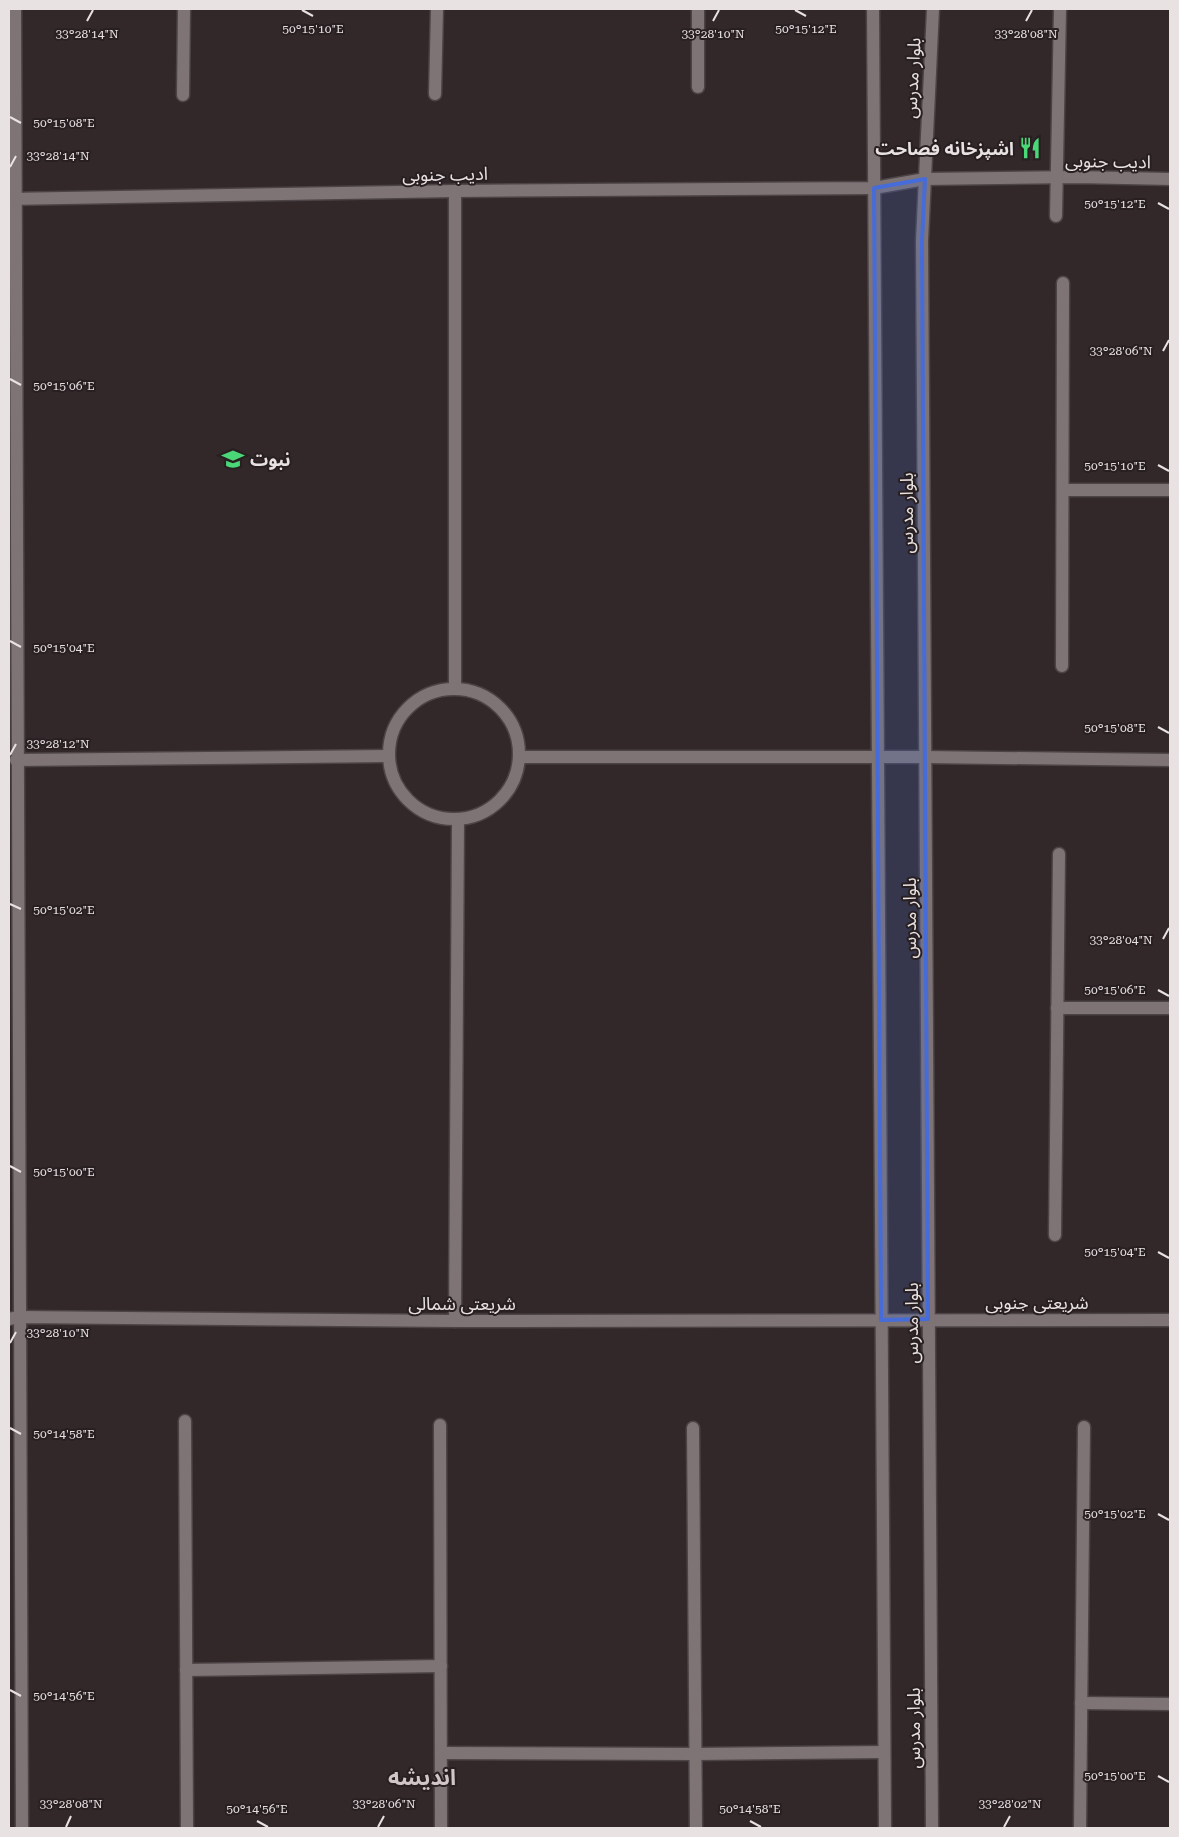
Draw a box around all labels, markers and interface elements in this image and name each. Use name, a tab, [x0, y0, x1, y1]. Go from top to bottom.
text: 50°15'10"E	[282, 22, 344, 36]
text: 50°15'12"E	[775, 22, 837, 36]
text: 33°28'14"N	[55, 27, 119, 41]
text: 33°28'10"N	[681, 27, 745, 41]
text: 33°28'08"N	[994, 27, 1058, 41]
street label: بلوار مدرس	[899, 37, 926, 119]
text: 50°15'08"E	[33, 116, 95, 130]
restaurant icon: اشپزخانه فصاحت	[1017, 135, 1043, 161]
place label: اشپزخانه فصاحت	[875, 138, 1014, 160]
text: 33°28'14"N	[26, 149, 90, 163]
street label: ادیب جنوبی	[1065, 150, 1151, 173]
street label: ادیب جنوبی	[402, 163, 488, 186]
text: 50°15'12"E	[1084, 197, 1146, 211]
text: 33°28'06"N	[1089, 344, 1153, 358]
text: 50°15'06"E	[33, 379, 95, 393]
school or university icon: نبوت	[220, 446, 246, 472]
place label: نبوت	[250, 449, 290, 470]
text: 50°15'10"E	[1084, 459, 1146, 473]
street label: بلوار مدرس	[896, 472, 918, 554]
text: 50°15'04"E	[33, 641, 95, 655]
text: 50°15'08"E	[1084, 721, 1146, 735]
text: 33°28'12"N	[26, 737, 90, 751]
street label: بلوار مدرس	[899, 877, 921, 959]
text: 50°15'02"E	[33, 903, 95, 917]
text: 33°28'04"N	[1089, 933, 1153, 947]
text: 50°15'06"E	[1084, 983, 1146, 997]
text: 50°15'00"E	[33, 1165, 95, 1179]
text: 50°15'04"E	[1084, 1245, 1146, 1259]
street label: بلوار مدرس	[901, 1282, 923, 1364]
street label: شریعتی جنوبی	[985, 1292, 1089, 1314]
street label: شریعتی شمالی	[408, 1293, 516, 1315]
text: 33°28'10"N	[26, 1326, 90, 1340]
text: 50°14'58"E	[33, 1427, 95, 1441]
text: 50°15'02"E	[1084, 1507, 1146, 1521]
street label: بلوار مدرس	[903, 1687, 925, 1769]
text: 50°14'56"E	[33, 1689, 95, 1703]
district label: اندیشه	[388, 1765, 456, 1790]
text: 50°15'00"E	[1084, 1769, 1146, 1783]
text: 33°28'08"N	[39, 1797, 103, 1811]
text: 33°28'06"N	[352, 1797, 416, 1811]
text: 33°28'02"N	[978, 1797, 1042, 1811]
text: 50°14'56"E	[226, 1802, 288, 1816]
text: 50°14'58"E	[719, 1802, 781, 1816]

